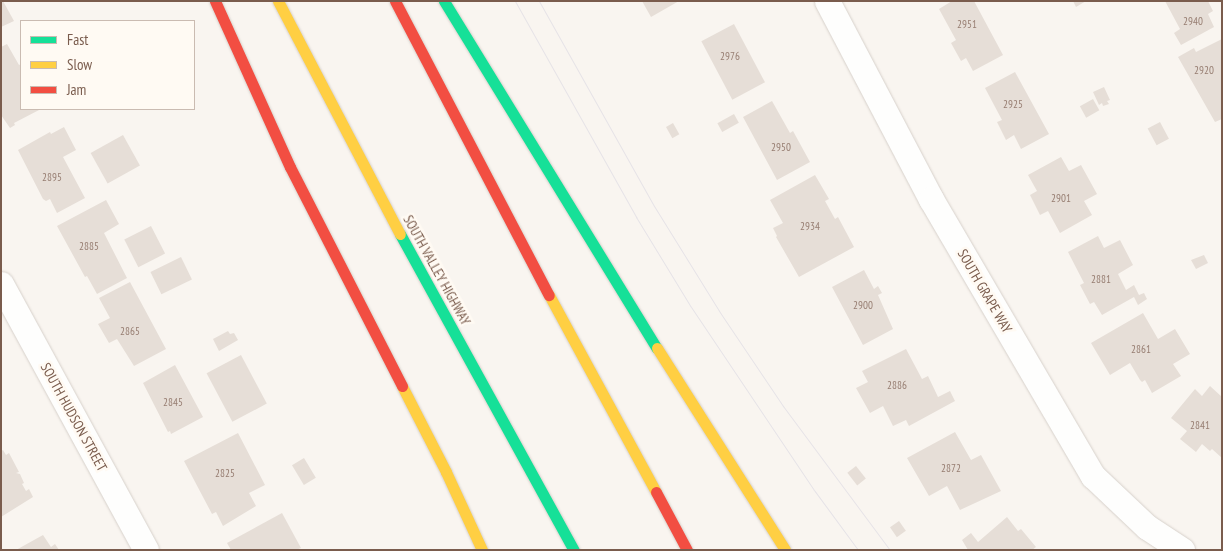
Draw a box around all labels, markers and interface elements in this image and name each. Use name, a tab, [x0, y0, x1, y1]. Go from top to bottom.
house number: 2940	[1183, 14, 1203, 28]
house number: 2951	[957, 17, 977, 31]
legend	[20, 20, 195, 110]
text: Fast	[67, 30, 88, 49]
house number: 2976	[720, 49, 740, 63]
text: Slow	[67, 55, 92, 74]
house number: 2920	[1194, 63, 1214, 77]
text: Jam	[67, 80, 86, 99]
house number: 2925	[1003, 97, 1023, 111]
house number: 2950	[771, 140, 791, 154]
house number: 2895	[42, 170, 62, 184]
house number: 2901	[1051, 191, 1071, 205]
street label: SOUTH VALLEY HIGHWAY	[400, 212, 474, 328]
house number: 2934	[800, 219, 820, 233]
house number: 2885	[79, 239, 99, 253]
street label: SOUTH GRAPE WAY	[954, 246, 1016, 336]
house number: 2881	[1091, 272, 1111, 286]
house number: 2900	[853, 298, 873, 312]
house number: 2865	[120, 324, 140, 338]
house number: 2861	[1131, 342, 1151, 356]
street label: SOUTH HUDSON STREET	[37, 360, 111, 474]
house number: 2886	[887, 378, 907, 392]
house number: 2845	[163, 395, 183, 409]
house number: 2841	[1190, 418, 1210, 432]
house number: 2872	[941, 461, 961, 475]
house number: 2825	[215, 466, 235, 480]

